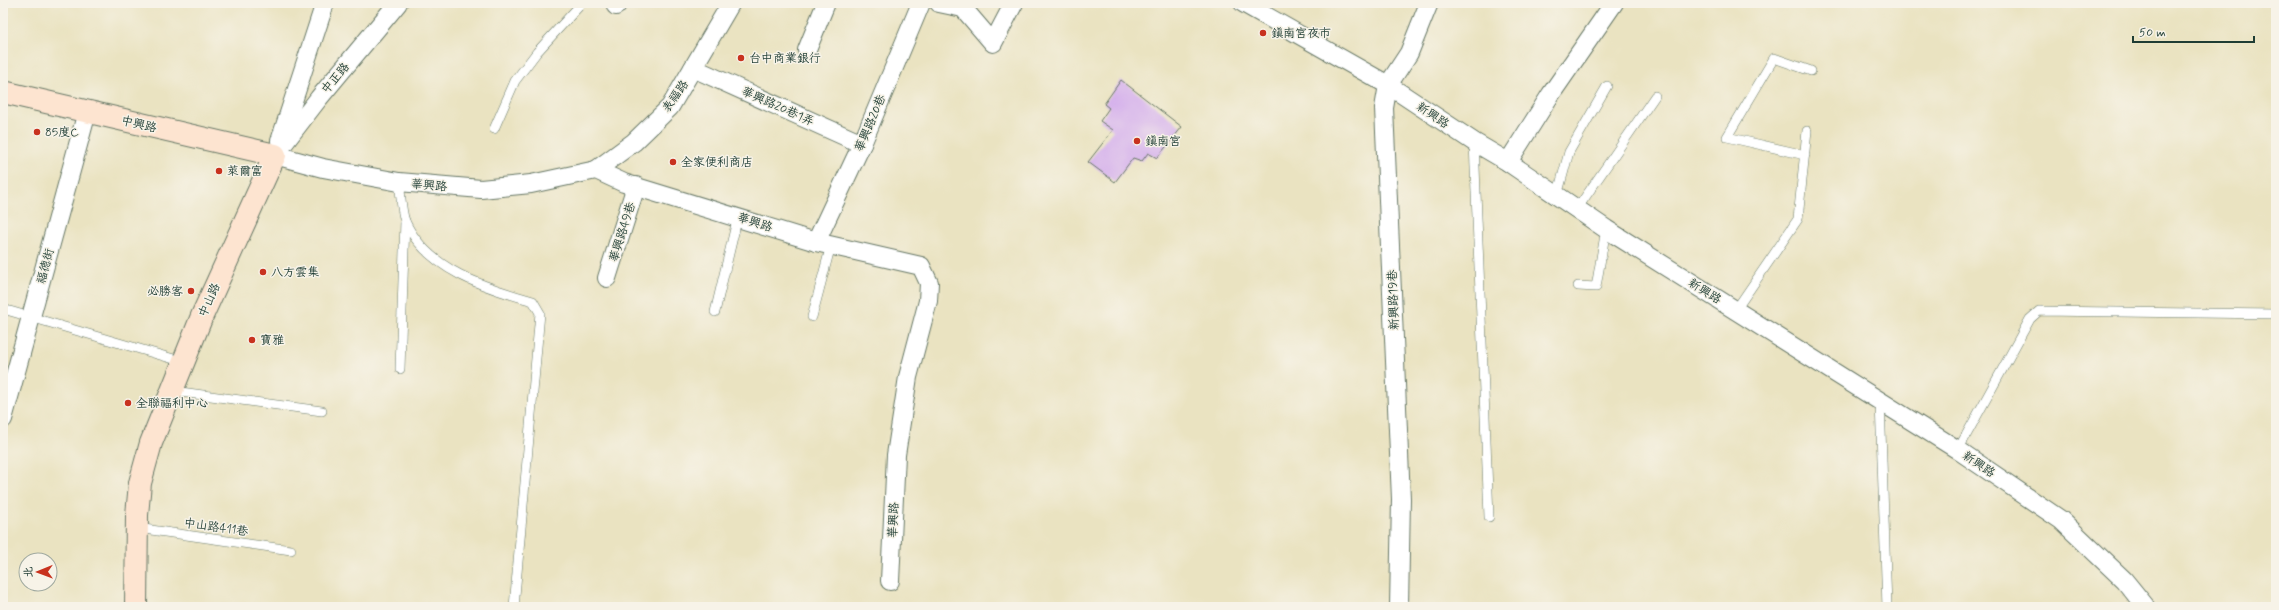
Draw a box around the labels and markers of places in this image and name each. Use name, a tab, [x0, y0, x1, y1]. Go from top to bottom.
place label: 鎮南宮夜市	[1271, 26, 1331, 42]
marker: 鎮南宮夜市	[1258, 28, 1268, 38]
place label: 台中商業銀行	[749, 51, 821, 67]
marker: 台中商業銀行	[736, 53, 746, 63]
place label: 85度C	[45, 125, 79, 141]
marker: 85度C	[32, 127, 42, 137]
place label: 鎮南宮	[1145, 134, 1181, 150]
marker: 鎮南宮	[1132, 136, 1142, 146]
place label: 全家便利商店	[681, 155, 753, 171]
marker: 全家便利商店	[668, 157, 678, 167]
place label: 萊爾富	[227, 164, 263, 180]
marker: 萊爾富	[214, 166, 224, 176]
place label: 八方雲集	[271, 265, 320, 281]
marker: 八方雲集	[258, 267, 268, 277]
place label: 必勝客	[147, 284, 183, 300]
marker: 必勝客	[186, 286, 196, 296]
place label: 寶雅	[260, 333, 284, 349]
marker: 寶雅	[247, 335, 257, 345]
place label: 全聯福利中心	[136, 396, 208, 412]
marker: 全聯福利中心	[123, 398, 133, 408]

